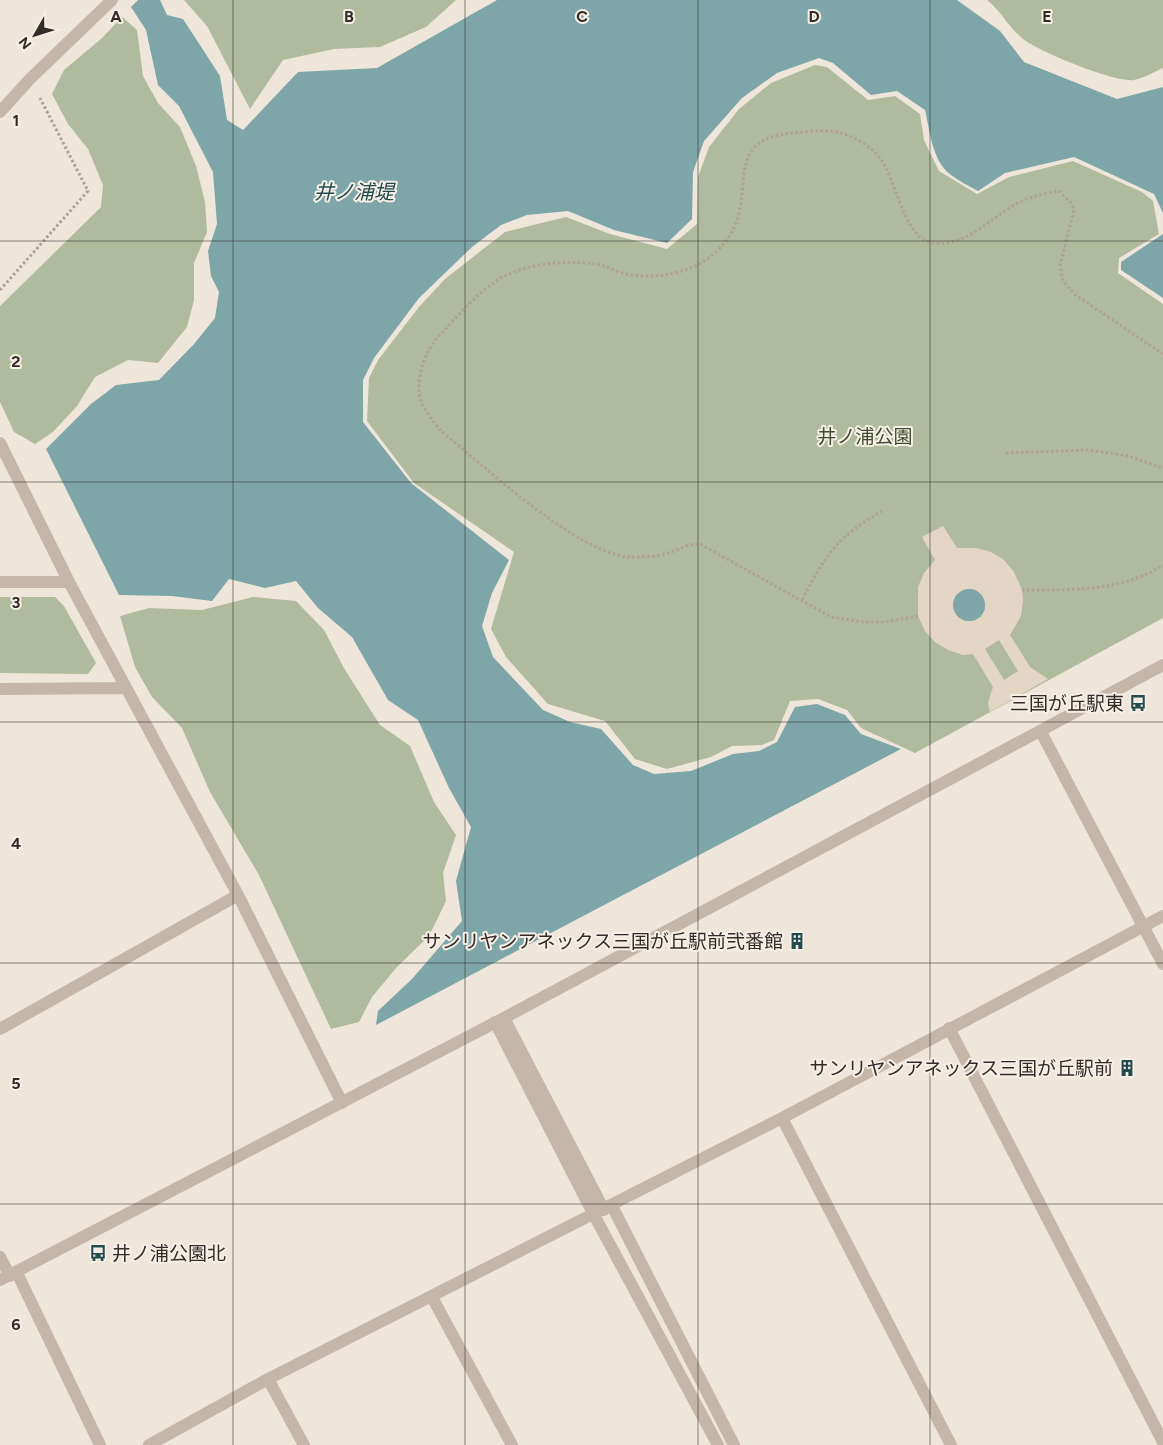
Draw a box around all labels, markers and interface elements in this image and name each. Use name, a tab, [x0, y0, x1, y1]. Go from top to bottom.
text: A	[110, 7, 122, 26]
text: B	[344, 7, 354, 26]
text: C	[576, 7, 588, 26]
text: D	[808, 7, 820, 26]
text: E	[1042, 7, 1052, 26]
north arrow	[10, 10, 60, 60]
text: N	[15, 33, 35, 52]
text: 1	[13, 111, 19, 130]
water label: 井ノ浦堤	[314, 180, 396, 204]
text: 2	[11, 352, 21, 371]
park label: 井ノ浦公園	[817, 425, 913, 448]
text: 3	[12, 593, 21, 612]
place label: 三国が丘駅東	[1010, 692, 1124, 715]
bus stop icon: 三国が丘駅東	[1128, 693, 1148, 713]
text: 4	[11, 834, 21, 853]
place label: サンリヤンアネックス三国が丘駅前弐番館	[423, 930, 783, 953]
building icon: サンリヤンアネックス三国が丘駅前弐番館	[787, 931, 807, 951]
place label: サンリヤンアネックス三国が丘駅前	[810, 1057, 1113, 1080]
building icon: サンリヤンアネックス三国が丘駅前	[1117, 1058, 1137, 1078]
text: 5	[11, 1074, 21, 1093]
place label: 井ノ浦公園北	[112, 1242, 226, 1265]
bus stop icon: 井ノ浦公園北	[88, 1243, 108, 1263]
text: 6	[11, 1315, 21, 1334]

